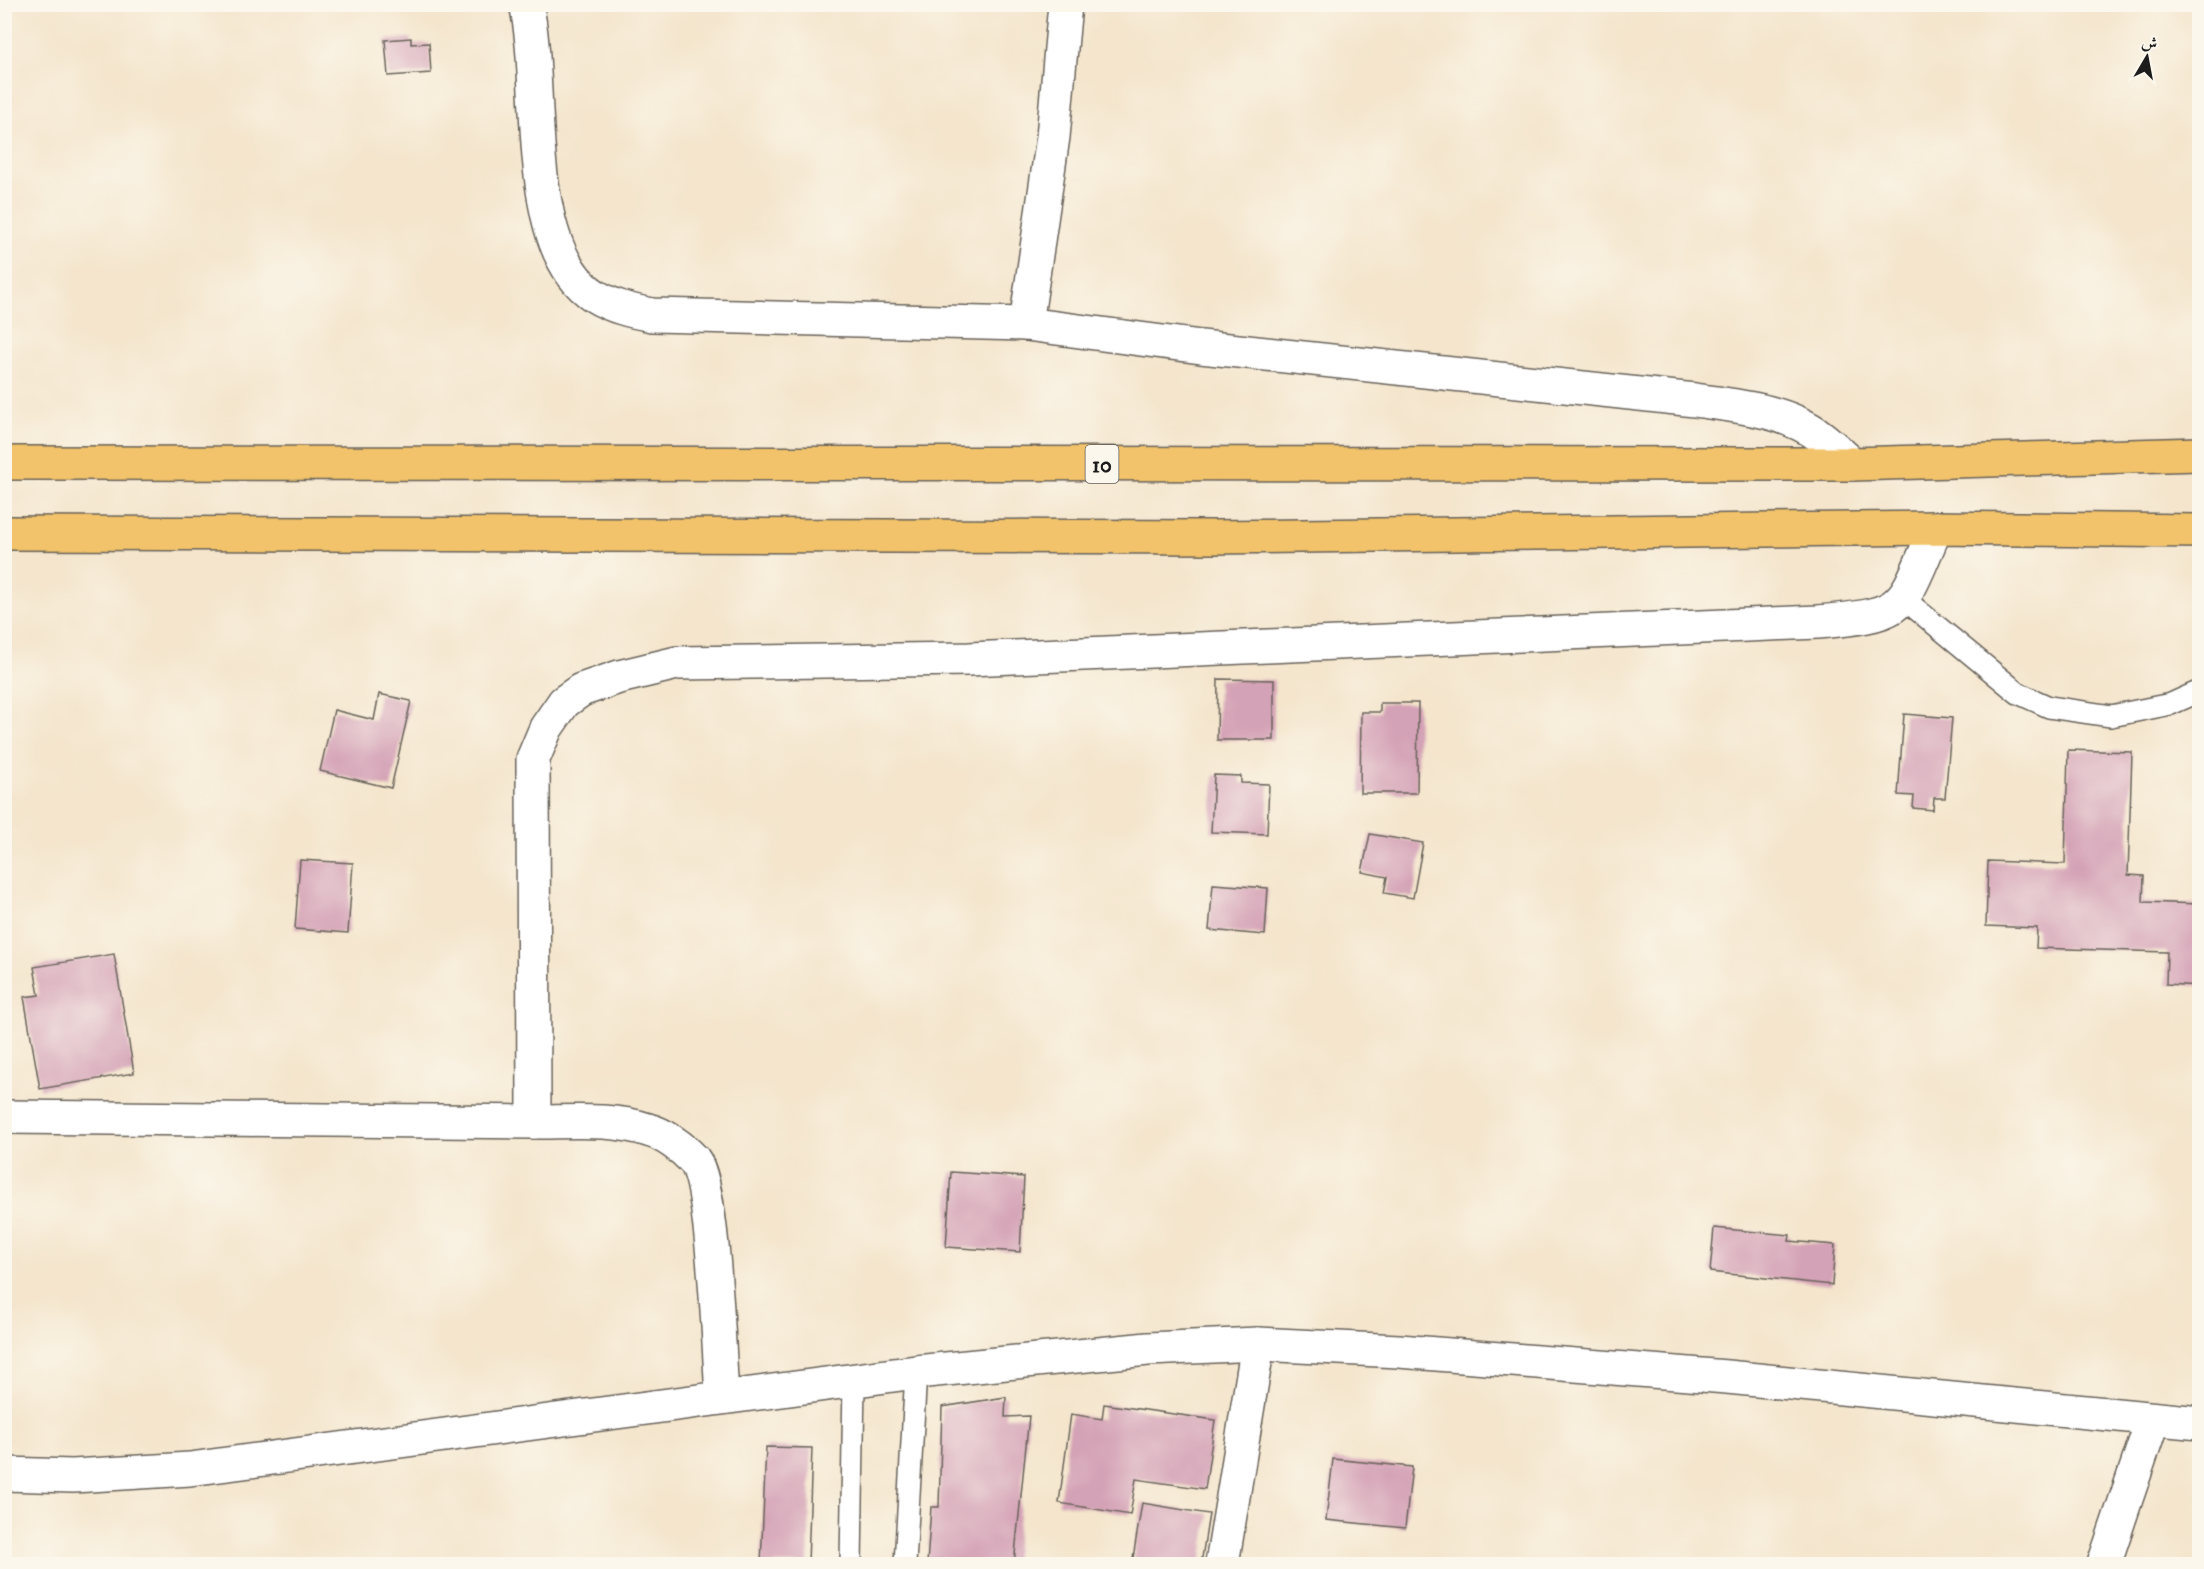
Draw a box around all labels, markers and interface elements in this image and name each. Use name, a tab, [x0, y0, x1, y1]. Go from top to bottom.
north arrow	[2117, 27, 2177, 87]
text: ش	[2140, 32, 2159, 54]
road number: 10	[1086, 445, 1118, 483]

